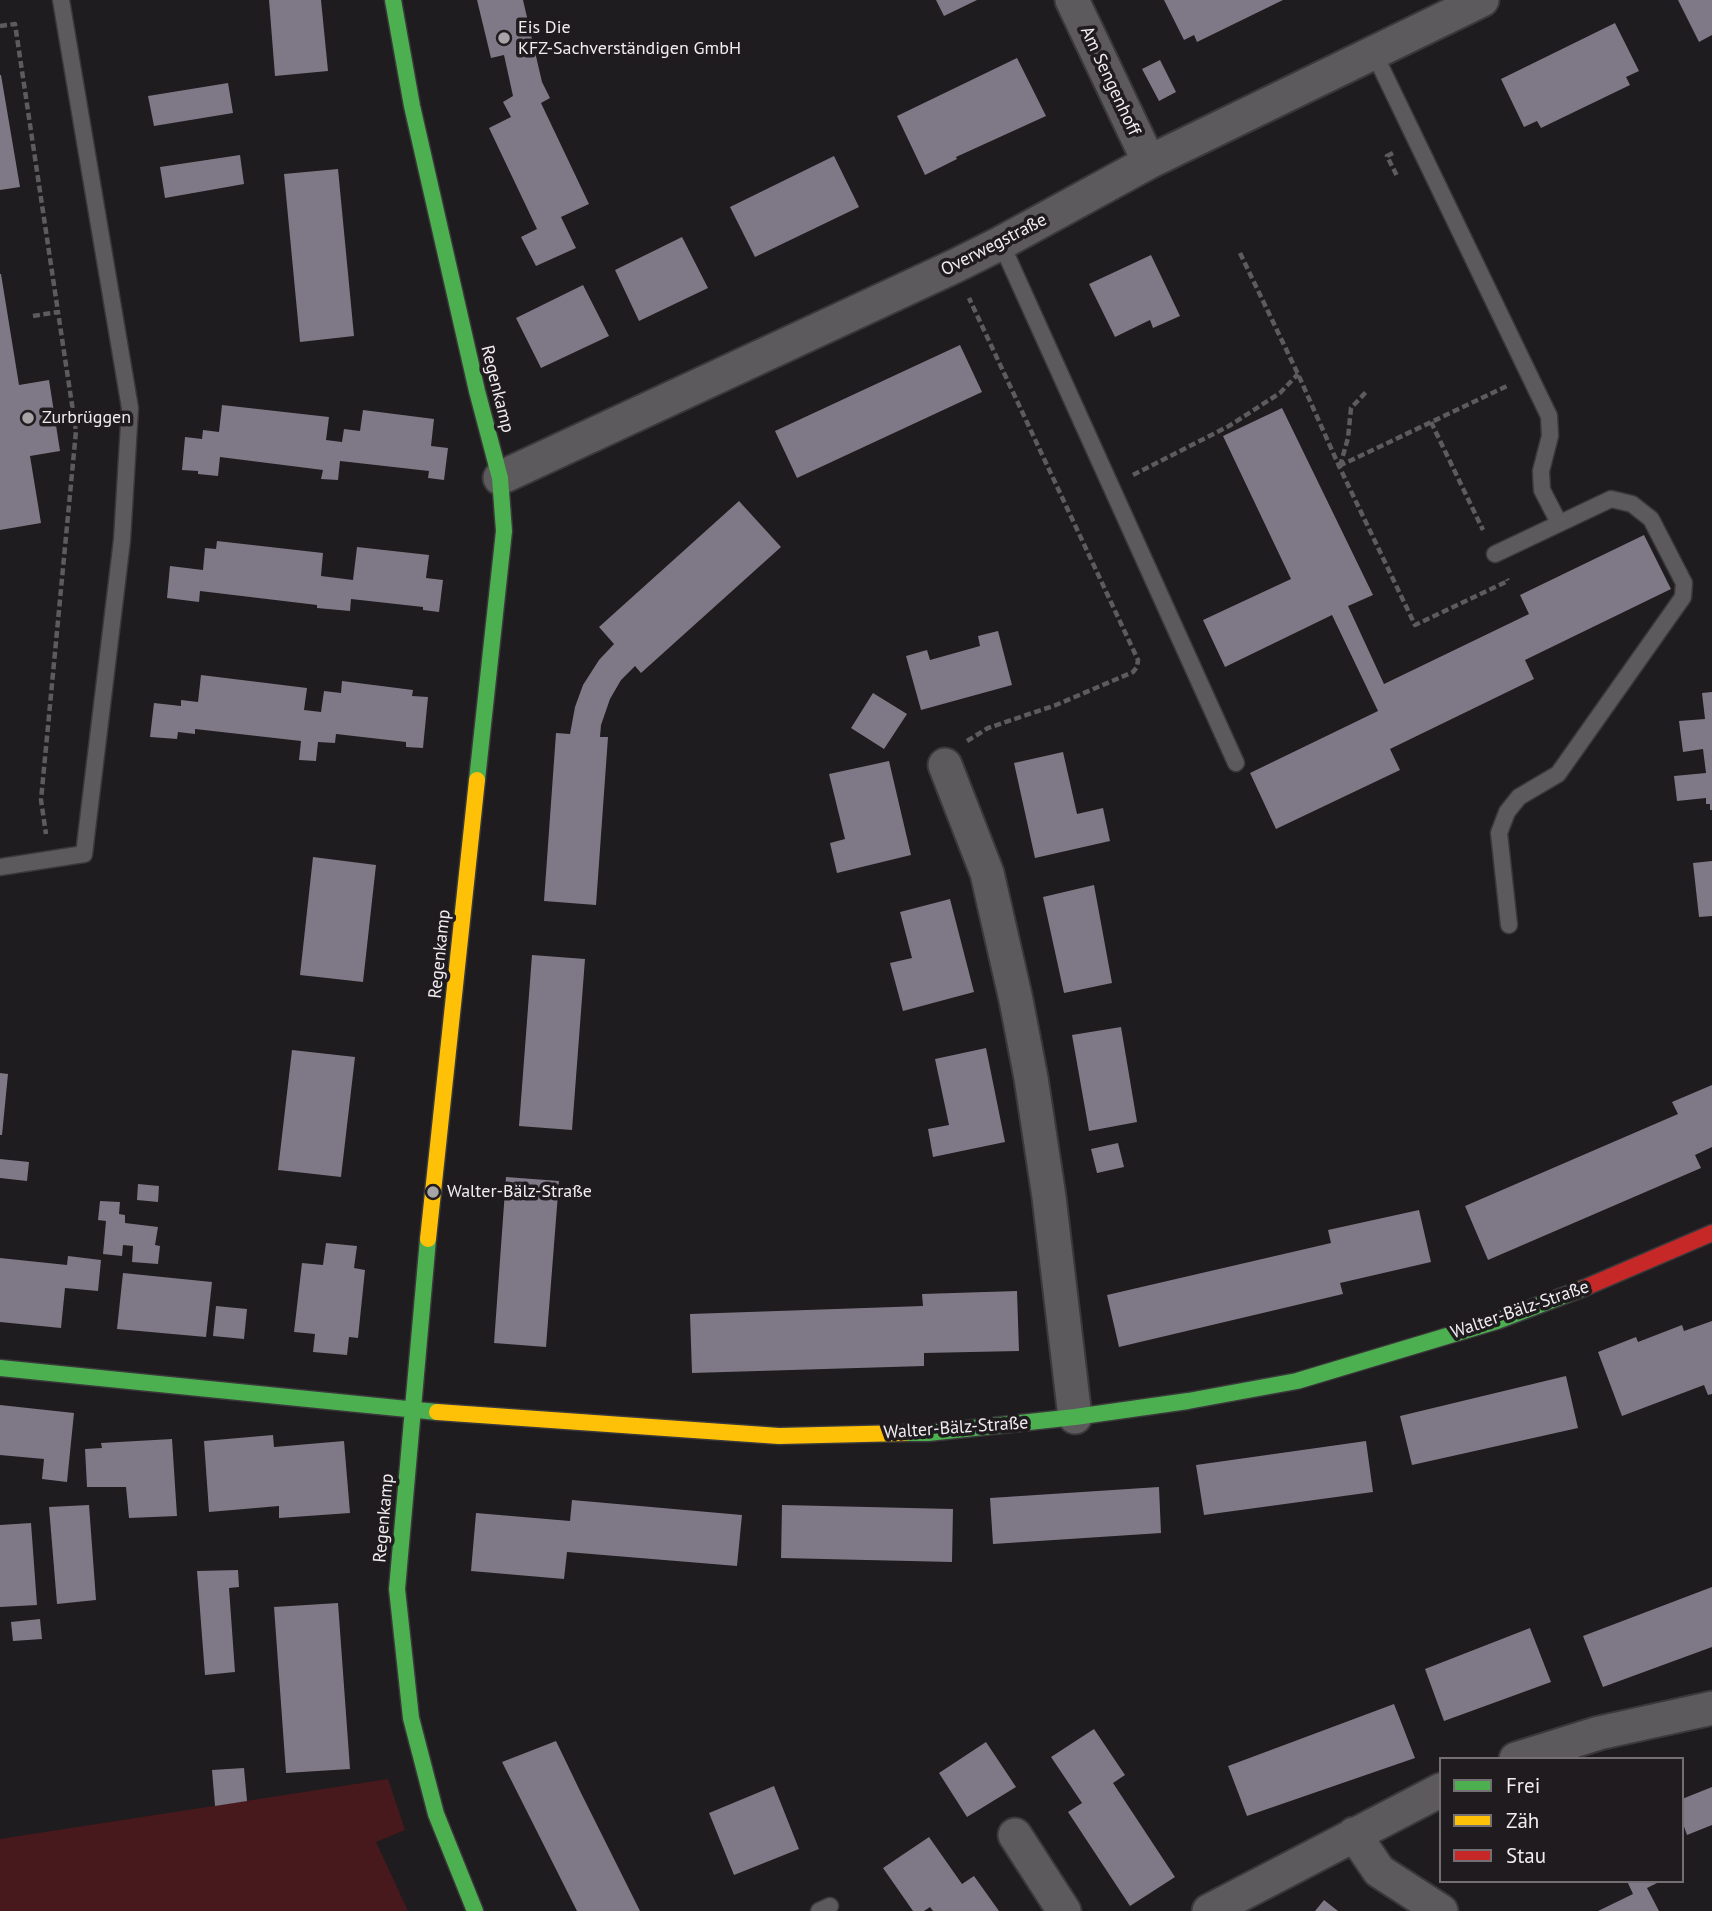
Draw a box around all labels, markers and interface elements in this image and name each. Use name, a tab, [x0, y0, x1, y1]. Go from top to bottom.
place label: Eis Die KFZ-Sachverständigen GmbH	[518, 17, 741, 60]
street label: Am Sengenhoff	[1075, 23, 1145, 139]
marker: Eis Die KFZ-Sachverständigen GmbH	[496, 30, 512, 46]
street label: Overwegstraße	[937, 209, 1051, 281]
street label: Regenkamp	[476, 343, 518, 435]
place label: Zurbrüggen	[42, 407, 131, 429]
marker: Zurbrüggen	[20, 410, 36, 426]
street label: Regenkamp	[425, 908, 455, 1000]
place label: Walter-Bälz-Straße	[447, 1181, 592, 1203]
marker: Walter-Bälz-Straße	[425, 1184, 441, 1200]
street label: Walter-Bälz-Straße	[1448, 1276, 1592, 1344]
street label: Walter-Bälz-Straße	[883, 1412, 1029, 1444]
street label: Regenkamp	[369, 1473, 399, 1563]
legend	[1439, 1757, 1684, 1883]
text: Frei	[1506, 1772, 1540, 1799]
text: Zäh	[1506, 1807, 1539, 1834]
text: Stau	[1506, 1842, 1546, 1869]

